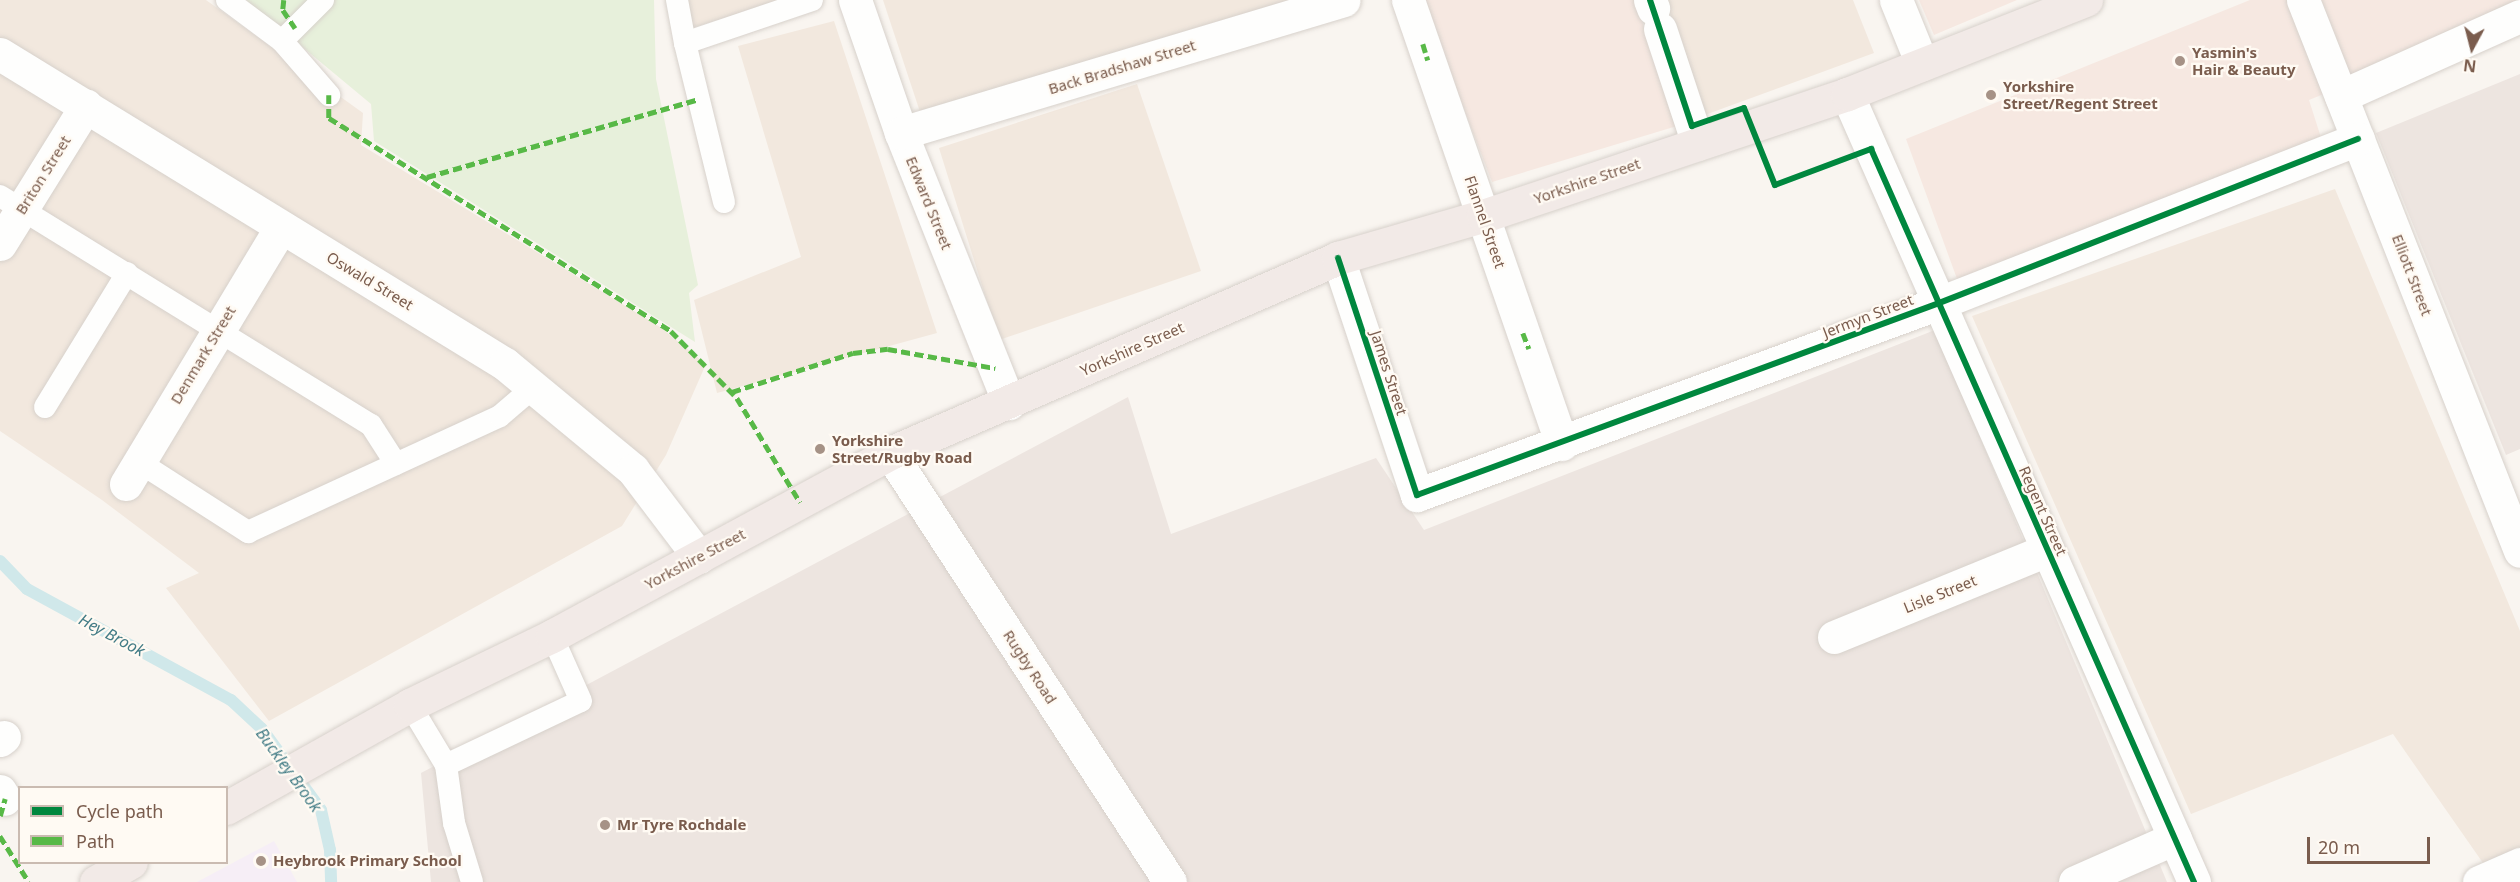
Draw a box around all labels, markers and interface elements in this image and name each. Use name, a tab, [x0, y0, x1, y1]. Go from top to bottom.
north arrow	[2442, 18, 2502, 78]
street label: Back Bradshaw Street	[1046, 36, 1198, 98]
place label: Yasmin's Hair & Beauty	[2192, 43, 2295, 78]
marker: Yasmin's Hair & Beauty	[2173, 54, 2187, 68]
text: N	[2462, 54, 2478, 78]
place label: Yorkshire Street/Regent Street	[2003, 77, 2158, 112]
marker: Yorkshire Street/Regent Street	[1984, 88, 1998, 102]
street label: Briton Street	[12, 132, 74, 218]
street label: Edward Street	[902, 154, 956, 252]
street label: Yorkshire Street	[1531, 154, 1643, 208]
street label: Flannel Street	[1461, 173, 1509, 271]
street label: Elliott Street	[2388, 232, 2436, 318]
street label: Oswald Street	[323, 248, 417, 314]
street label: Jermyn Street	[1820, 290, 1916, 342]
street label: Denmark Street	[167, 303, 239, 407]
street label: Yorkshire Street	[1077, 318, 1187, 380]
street label: James Street	[1367, 328, 1411, 418]
place label: Yorkshire Street/Rugby Road	[832, 431, 972, 466]
marker: Yorkshire Street/Rugby Road	[813, 442, 827, 456]
street label: Regent Street	[2015, 464, 2071, 558]
street label: Yorkshire Street	[642, 525, 748, 593]
street label: Lisle Street	[1901, 571, 1979, 617]
water label: Hey Brook	[76, 610, 148, 660]
street label: Rugby Road	[999, 627, 1061, 707]
water label: Buckley Brook	[252, 724, 326, 816]
legend	[18, 786, 228, 864]
text: Cycle path	[76, 799, 163, 823]
place label: Mr Tyre Rochdale	[617, 816, 747, 834]
marker: Mr Tyre Rochdale	[598, 818, 612, 832]
scale bar	[2310, 825, 2433, 863]
text: Path	[76, 829, 115, 853]
text: 20 m	[2318, 835, 2360, 859]
place label: Heybrook Primary School	[273, 852, 462, 870]
marker: Heybrook Primary School	[254, 854, 268, 868]

